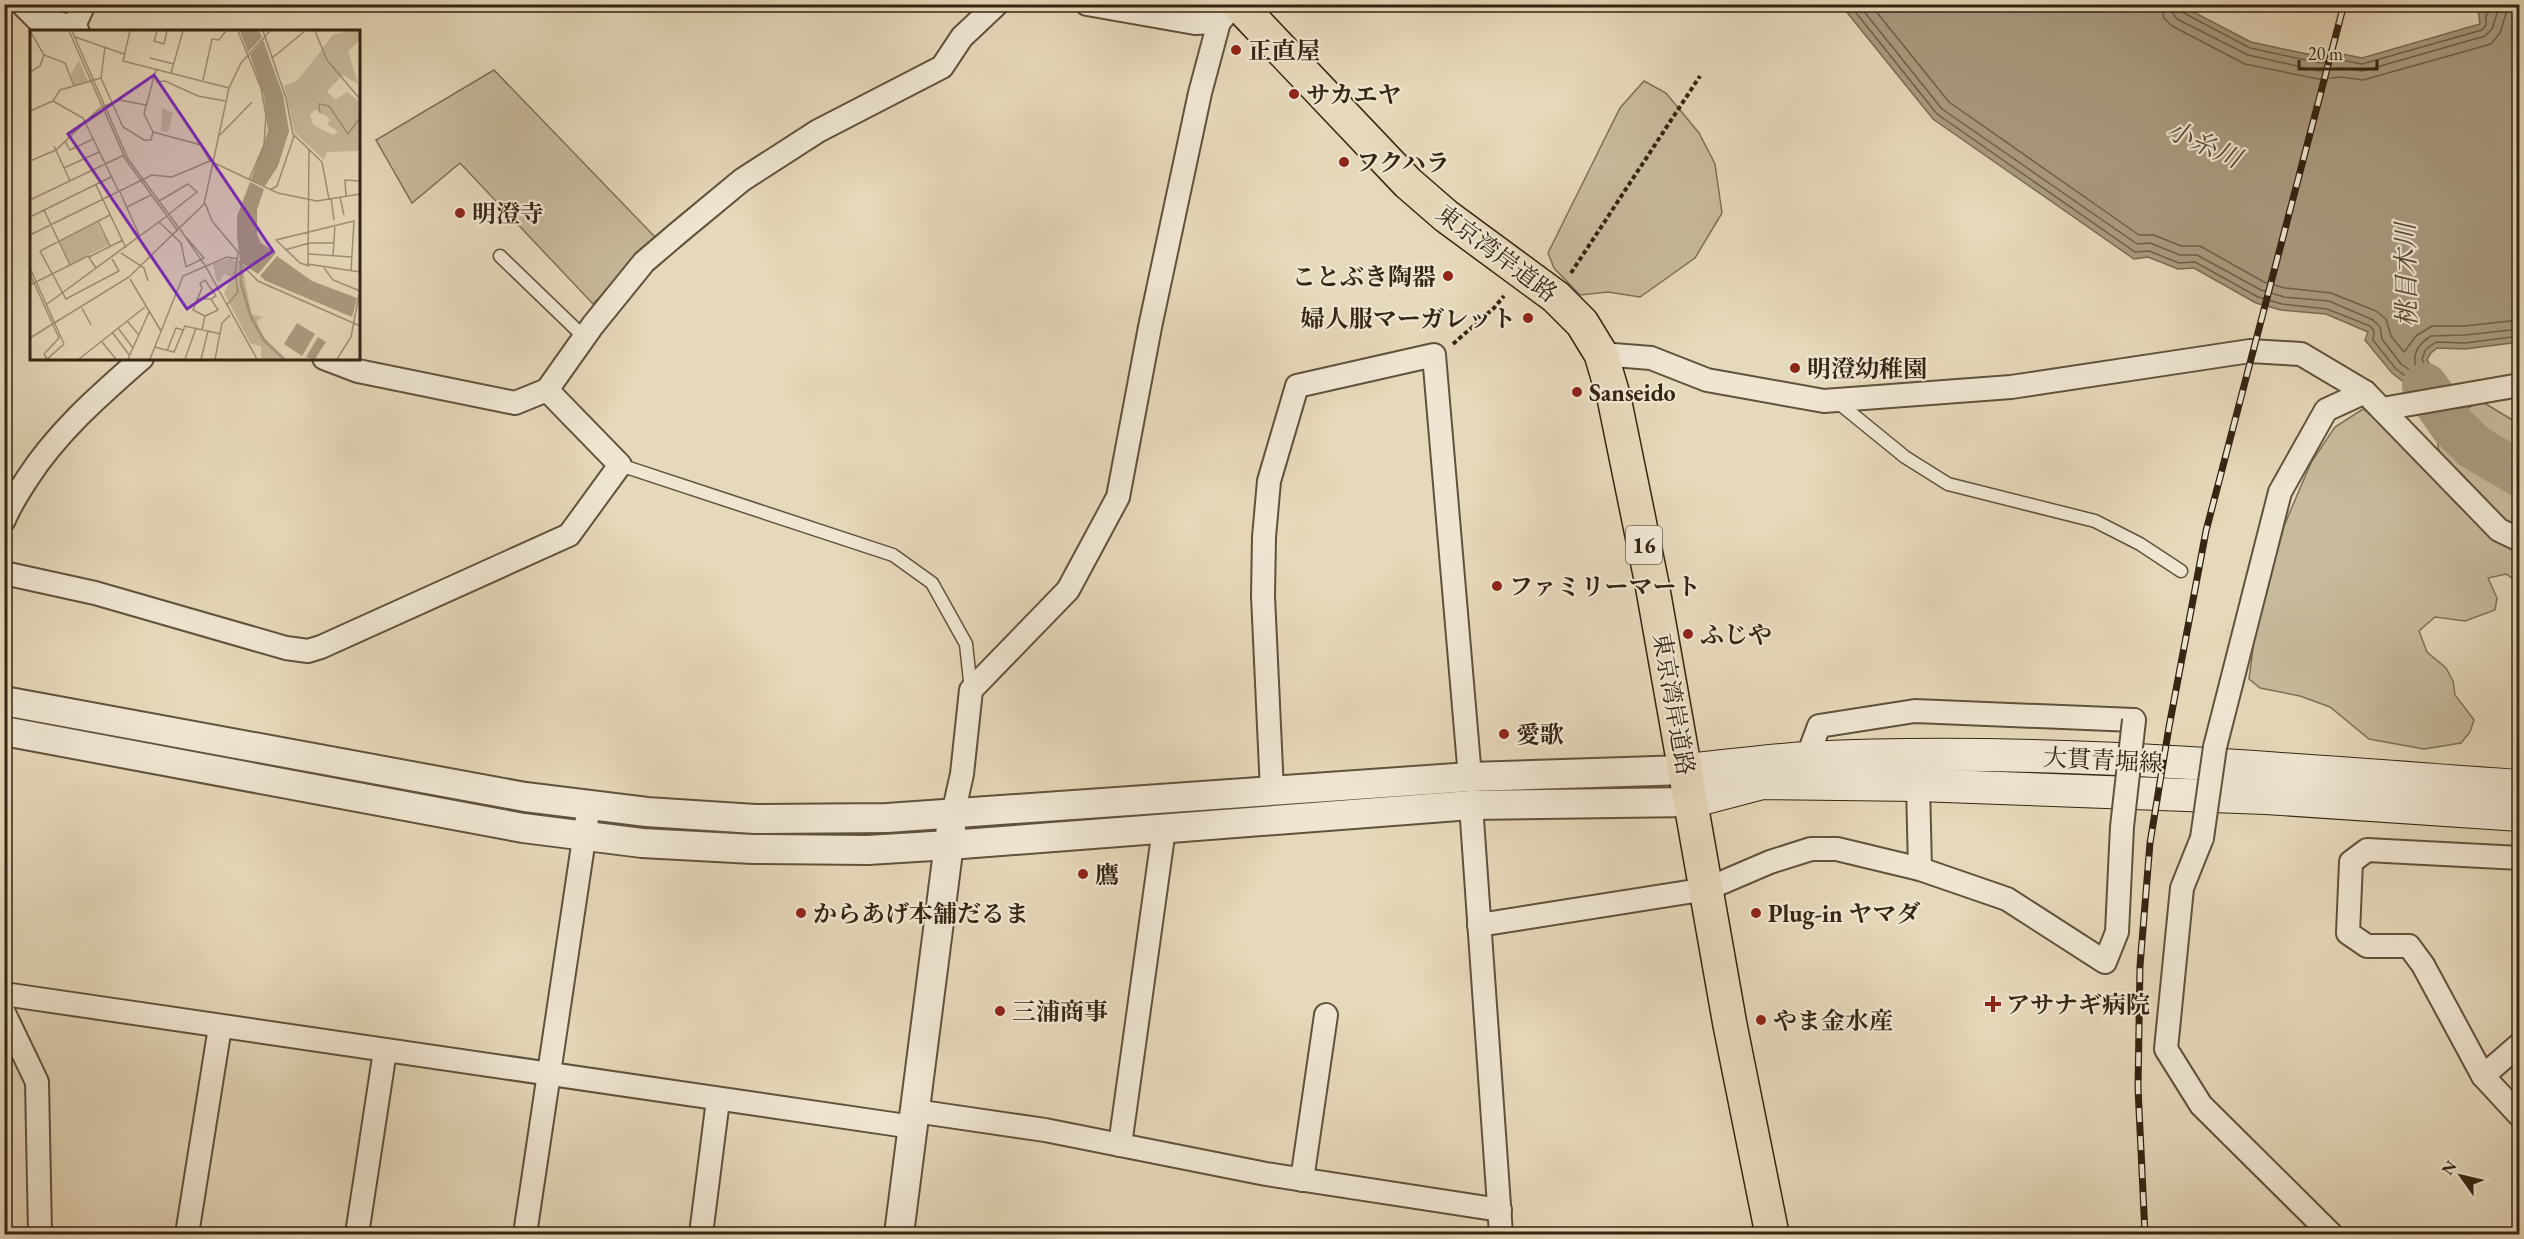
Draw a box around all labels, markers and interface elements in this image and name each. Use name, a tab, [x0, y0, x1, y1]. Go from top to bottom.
inset map	[30, 30, 360, 360]
scale bar	[2299, 33, 2377, 71]
place label: 正直屋	[1248, 35, 1320, 66]
text: 20 m	[2308, 42, 2343, 65]
marker: 正直屋	[1229, 43, 1243, 57]
place label: サカエヤ	[1306, 79, 1402, 110]
marker: サカエヤ	[1287, 87, 1301, 101]
water label: 小糸川	[2161, 113, 2249, 177]
place label: フクハラ	[1356, 147, 1450, 178]
marker: フクハラ	[1337, 155, 1351, 169]
street label: 東京湾岸道路	[1430, 197, 1564, 309]
place label: 明澄寺	[472, 198, 544, 229]
marker: 明澄寺	[453, 206, 467, 220]
water label: 桃目木川	[2388, 220, 2424, 327]
place label: ことぶき陶器	[1292, 261, 1436, 292]
marker: ことぶき陶器	[1441, 269, 1455, 283]
place label: 婦人服マーガレット	[1301, 303, 1516, 334]
marker: 婦人服マーガレット	[1521, 311, 1535, 325]
place label: 明澄幼稚園	[1807, 353, 1927, 384]
marker: 明澄幼稚園	[1788, 361, 1802, 375]
place label: Sanseido	[1589, 377, 1676, 408]
marker: Sanseido	[1570, 385, 1584, 399]
road number: 16	[1626, 526, 1662, 564]
place label: ファミリーマート	[1509, 571, 1701, 602]
marker: ファミリーマート	[1490, 579, 1504, 593]
place label: ふじや	[1700, 619, 1772, 650]
marker: ふじや	[1681, 627, 1695, 641]
street label: 東京湾岸道路	[1646, 630, 1702, 778]
place label: 愛歌	[1516, 719, 1564, 750]
marker: 愛歌	[1497, 727, 1511, 741]
street label: 大貫青堀線	[2042, 741, 2164, 779]
place label: 鷹	[1095, 859, 1119, 890]
marker: 鷹	[1076, 867, 1090, 881]
place label: からあげ本舗だるま	[813, 898, 1029, 929]
place label: Plug-in ヤマダ	[1768, 898, 1920, 930]
marker: からあげ本舗だるま	[794, 906, 808, 920]
marker: Plug-in ヤマダ	[1749, 906, 1763, 920]
place label: アサナギ病院	[2006, 989, 2150, 1020]
marker: アサナギ病院	[1984, 995, 2002, 1013]
place label: 三浦商事	[1012, 996, 1108, 1027]
marker: 三浦商事	[993, 1004, 1007, 1018]
place label: やま金水産	[1773, 1005, 1893, 1036]
marker: やま金水産	[1754, 1013, 1768, 1027]
north arrow	[2431, 1146, 2491, 1206]
text: N	[2437, 1157, 2461, 1179]

